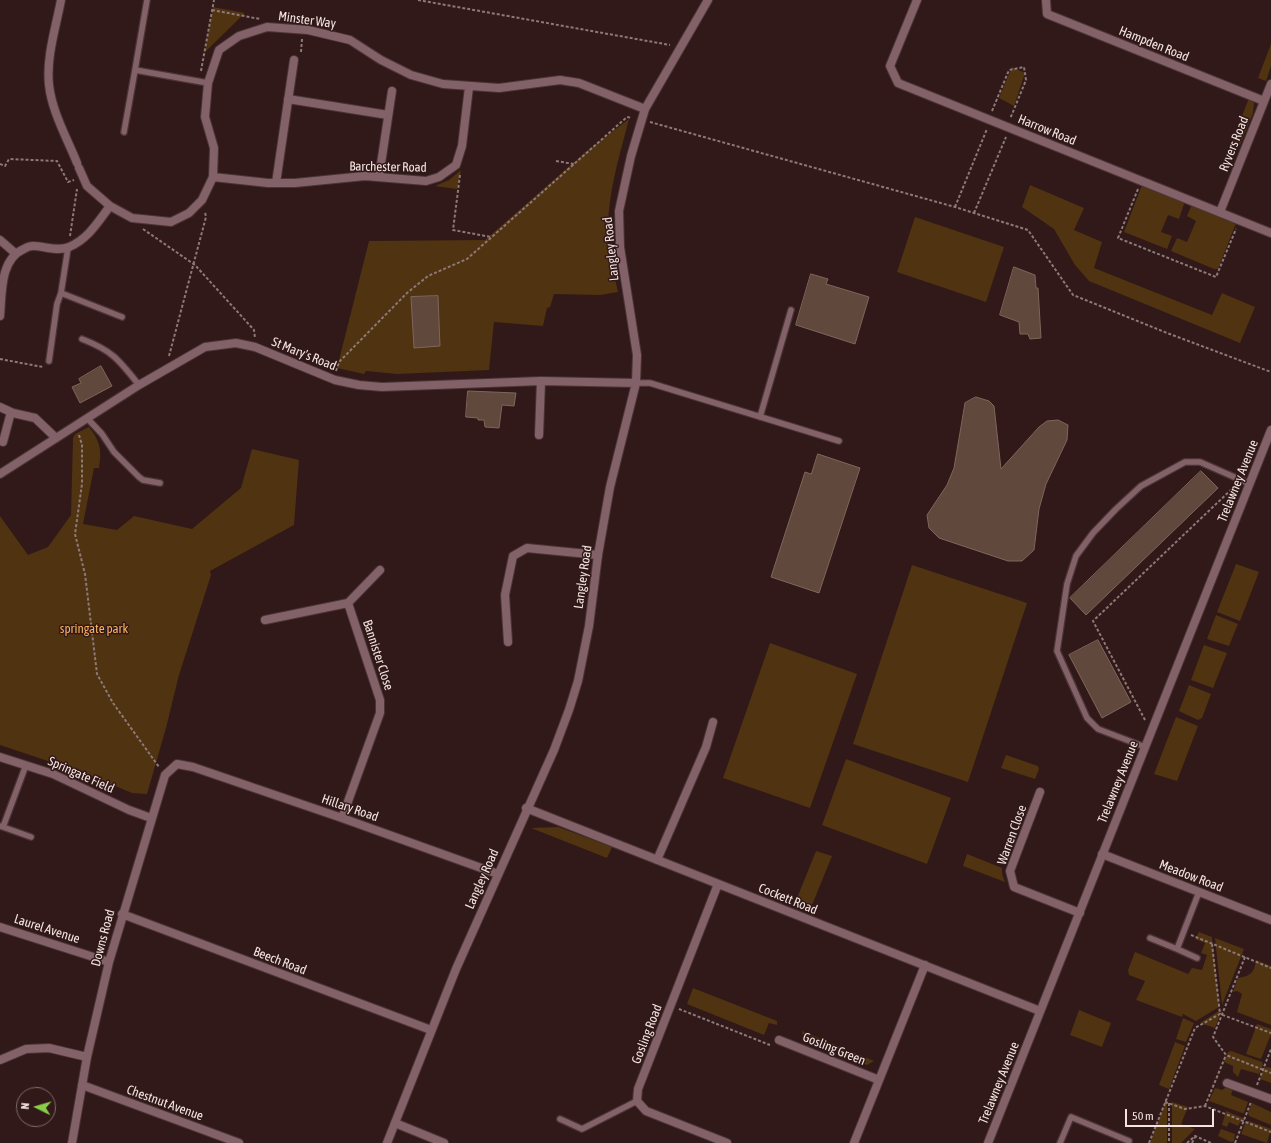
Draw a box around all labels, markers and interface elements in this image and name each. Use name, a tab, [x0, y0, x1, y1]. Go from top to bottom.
street label: Minster Way	[277, 8, 337, 32]
street label: Hampden Road	[1117, 23, 1191, 65]
street label: Harrow Road	[1016, 111, 1078, 149]
street label: Ryvers Road	[1216, 114, 1252, 174]
street label: Barchester Road	[349, 159, 427, 175]
street label: Langley Road	[600, 216, 622, 282]
street label: St Mary's Road	[269, 334, 339, 374]
street label: Trelawney Avenue	[1214, 438, 1262, 524]
street label: Langley Road	[571, 544, 595, 610]
street label: Bannister Close	[359, 618, 397, 692]
park label: springate park	[60, 621, 128, 637]
street label: Trelawney Avenue	[1094, 739, 1142, 825]
street label: Springate Field	[45, 753, 117, 797]
street label: Hillary Road	[319, 791, 381, 825]
street label: Warren Close	[994, 803, 1030, 867]
street label: Langley Road	[462, 847, 502, 911]
street label: Meadow Road	[1157, 857, 1225, 895]
street label: Cockett Road	[756, 880, 820, 918]
street label: Downs Road	[88, 908, 118, 968]
street label: Laurel Avenue	[12, 911, 82, 947]
street label: Beech Road	[251, 944, 309, 978]
street label: Gosling Road	[629, 1002, 665, 1066]
street label: Gosling Green	[800, 1029, 868, 1069]
street label: Trelawney Avenue	[975, 1040, 1023, 1126]
street label: Chestnut Avenue	[125, 1082, 205, 1124]
north arrow	[16, 1087, 56, 1127]
scale bar	[1127, 1101, 1216, 1127]
text: N	[19, 1102, 31, 1110]
text: 50 m	[1132, 1109, 1154, 1123]

